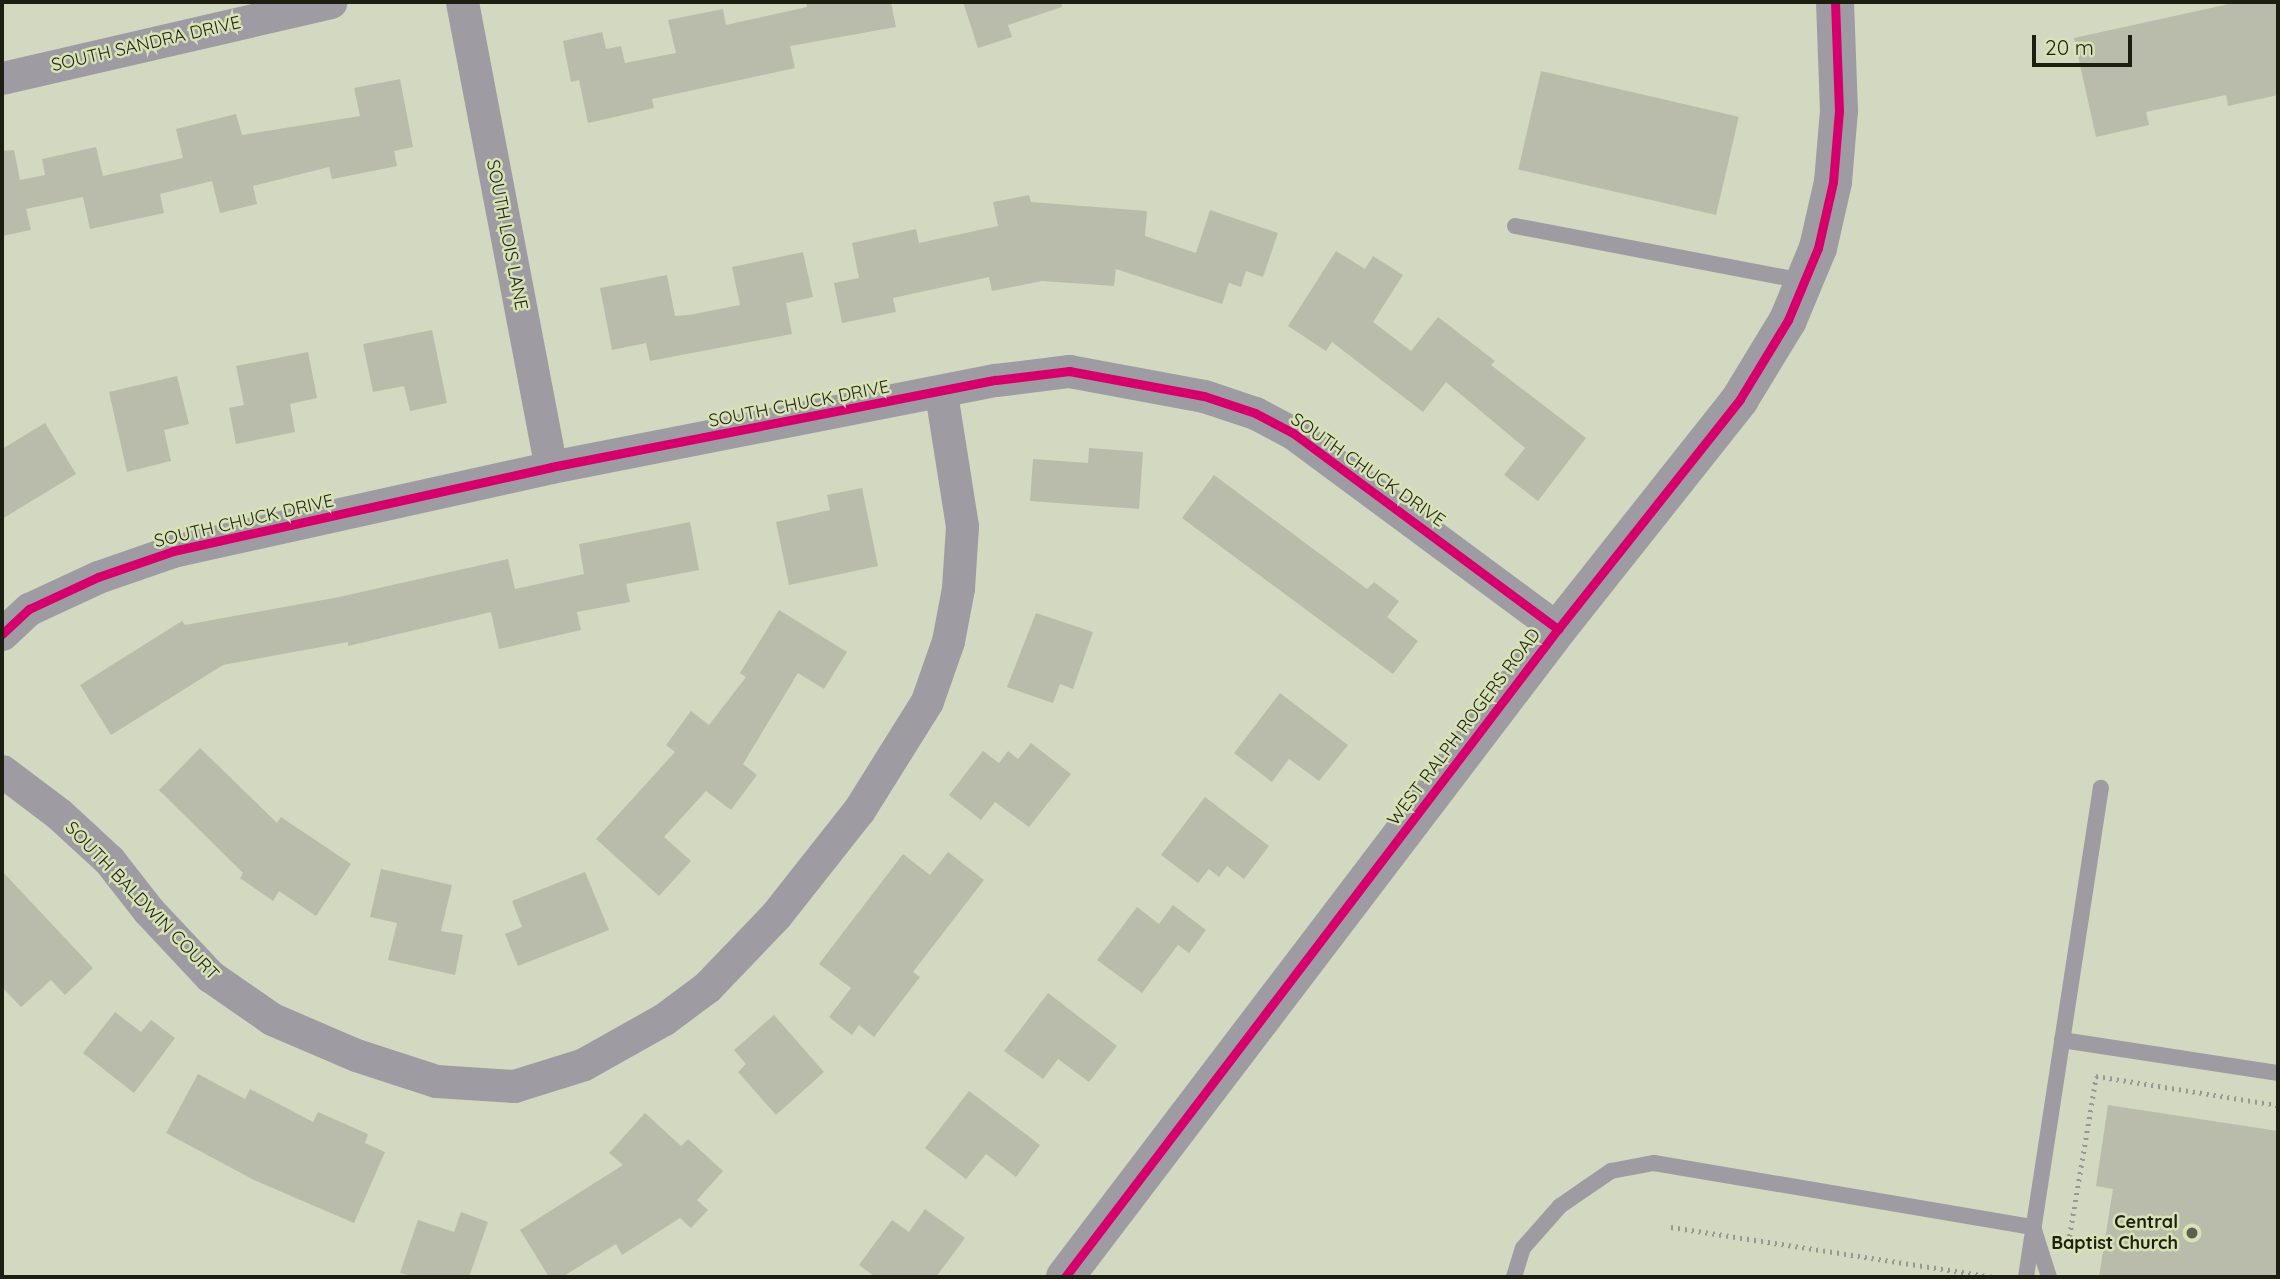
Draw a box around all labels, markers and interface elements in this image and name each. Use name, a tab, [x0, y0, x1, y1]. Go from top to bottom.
street label: SOUTH SANDRA DRIVE	[49, 12, 243, 76]
scale bar	[2035, 21, 2135, 65]
text: 20 m	[2045, 34, 2094, 60]
street label: SOUTH LOIS LANE	[482, 158, 532, 312]
street label: SOUTH CHUCK DRIVE	[707, 376, 891, 432]
street label: SOUTH CHUCK DRIVE	[1287, 409, 1449, 531]
street label: SOUTH CHUCK DRIVE	[152, 490, 336, 552]
street label: WEST RALPH ROGERS ROAD	[1383, 624, 1545, 830]
street label: SOUTH BALDWIN COURT	[61, 817, 223, 985]
place label: Central Baptist Church	[2051, 1212, 2178, 1254]
marker: Central Baptist Church	[2184, 1225, 2200, 1241]

